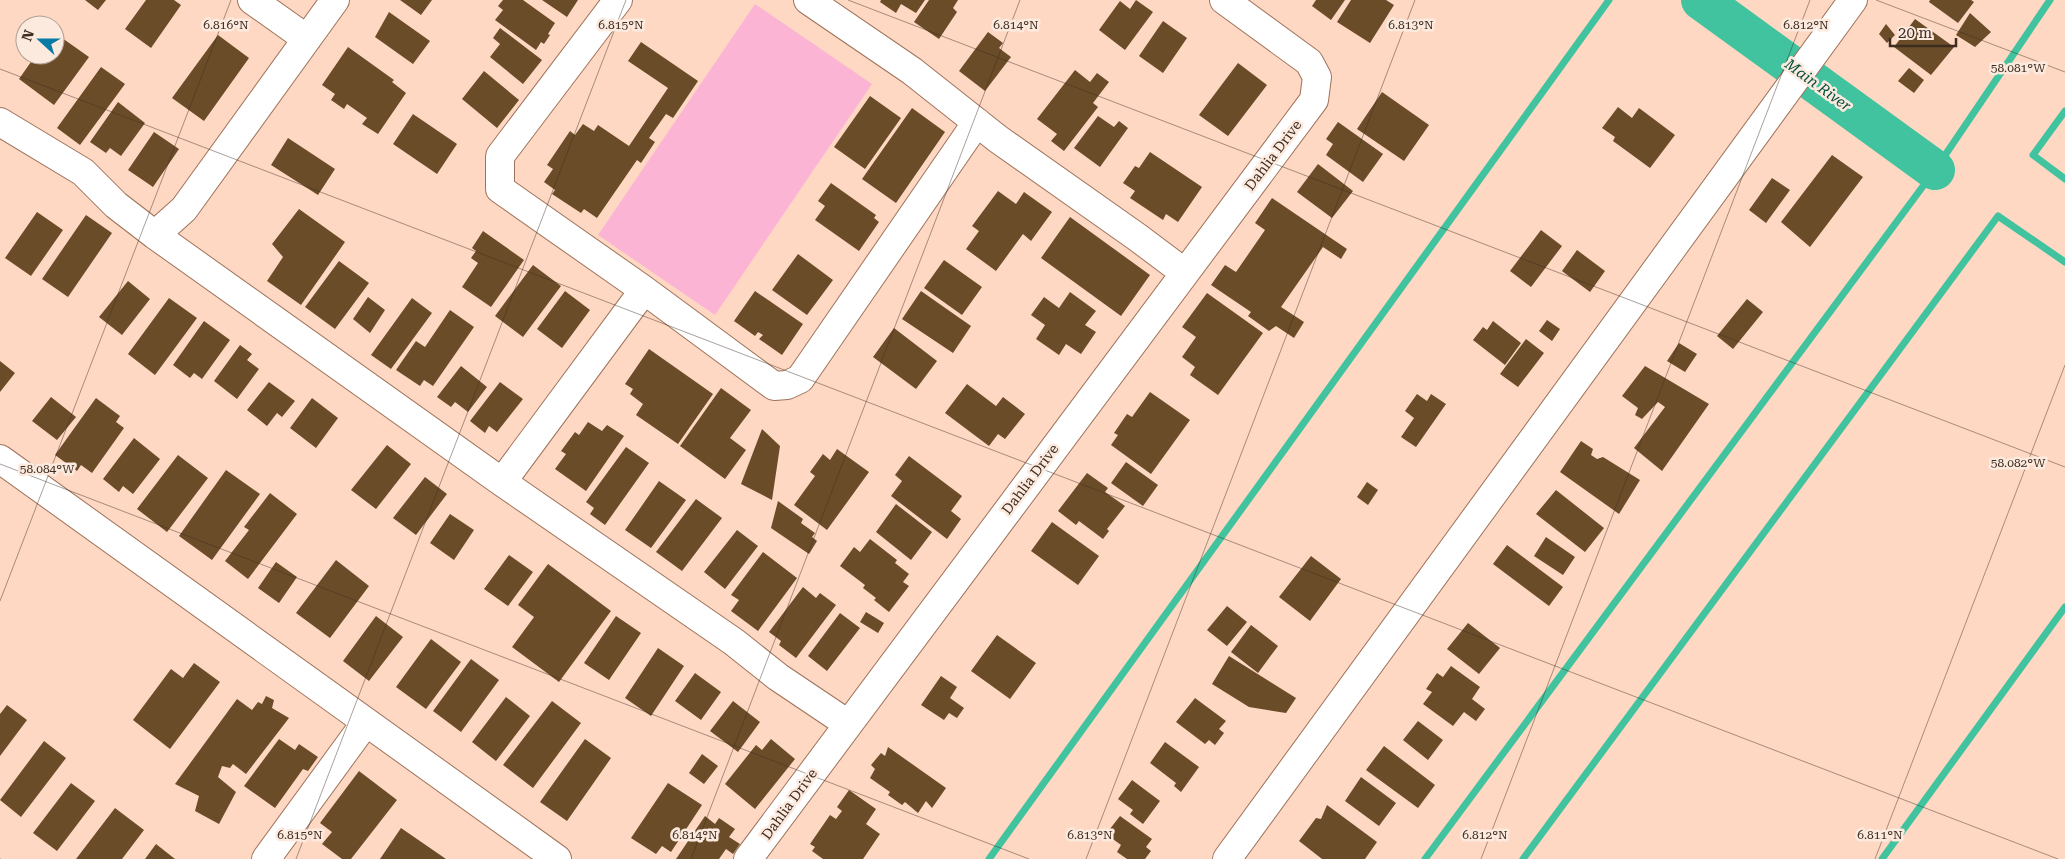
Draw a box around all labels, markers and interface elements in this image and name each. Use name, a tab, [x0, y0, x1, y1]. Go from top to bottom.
north arrow	[15, 15, 65, 65]
scale bar	[1890, 15, 1956, 47]
text: 6.816°N	[203, 18, 249, 32]
text: 6.815°N	[598, 18, 644, 32]
text: 6.814°N	[993, 18, 1039, 32]
text: 6.813°N	[1388, 18, 1434, 32]
text: 6.812°N	[1783, 18, 1829, 32]
text: 20 m	[1898, 24, 1933, 42]
text: N	[18, 27, 37, 43]
water label: Main River	[1781, 54, 1855, 115]
text: 58.081°W	[1991, 61, 2046, 75]
street label: Dahlia Drive	[1241, 117, 1305, 193]
street label: Dahlia Drive	[998, 441, 1062, 517]
text: 58.082°W	[1991, 456, 2046, 470]
text: 58.084°W	[20, 462, 75, 476]
street label: Dahlia Drive	[758, 765, 820, 843]
text: 6.815°N	[277, 828, 323, 842]
text: 6.814°N	[672, 828, 718, 842]
text: 6.813°N	[1067, 828, 1113, 842]
text: 6.812°N	[1462, 828, 1508, 842]
text: 6.811°N	[1857, 828, 1903, 842]

